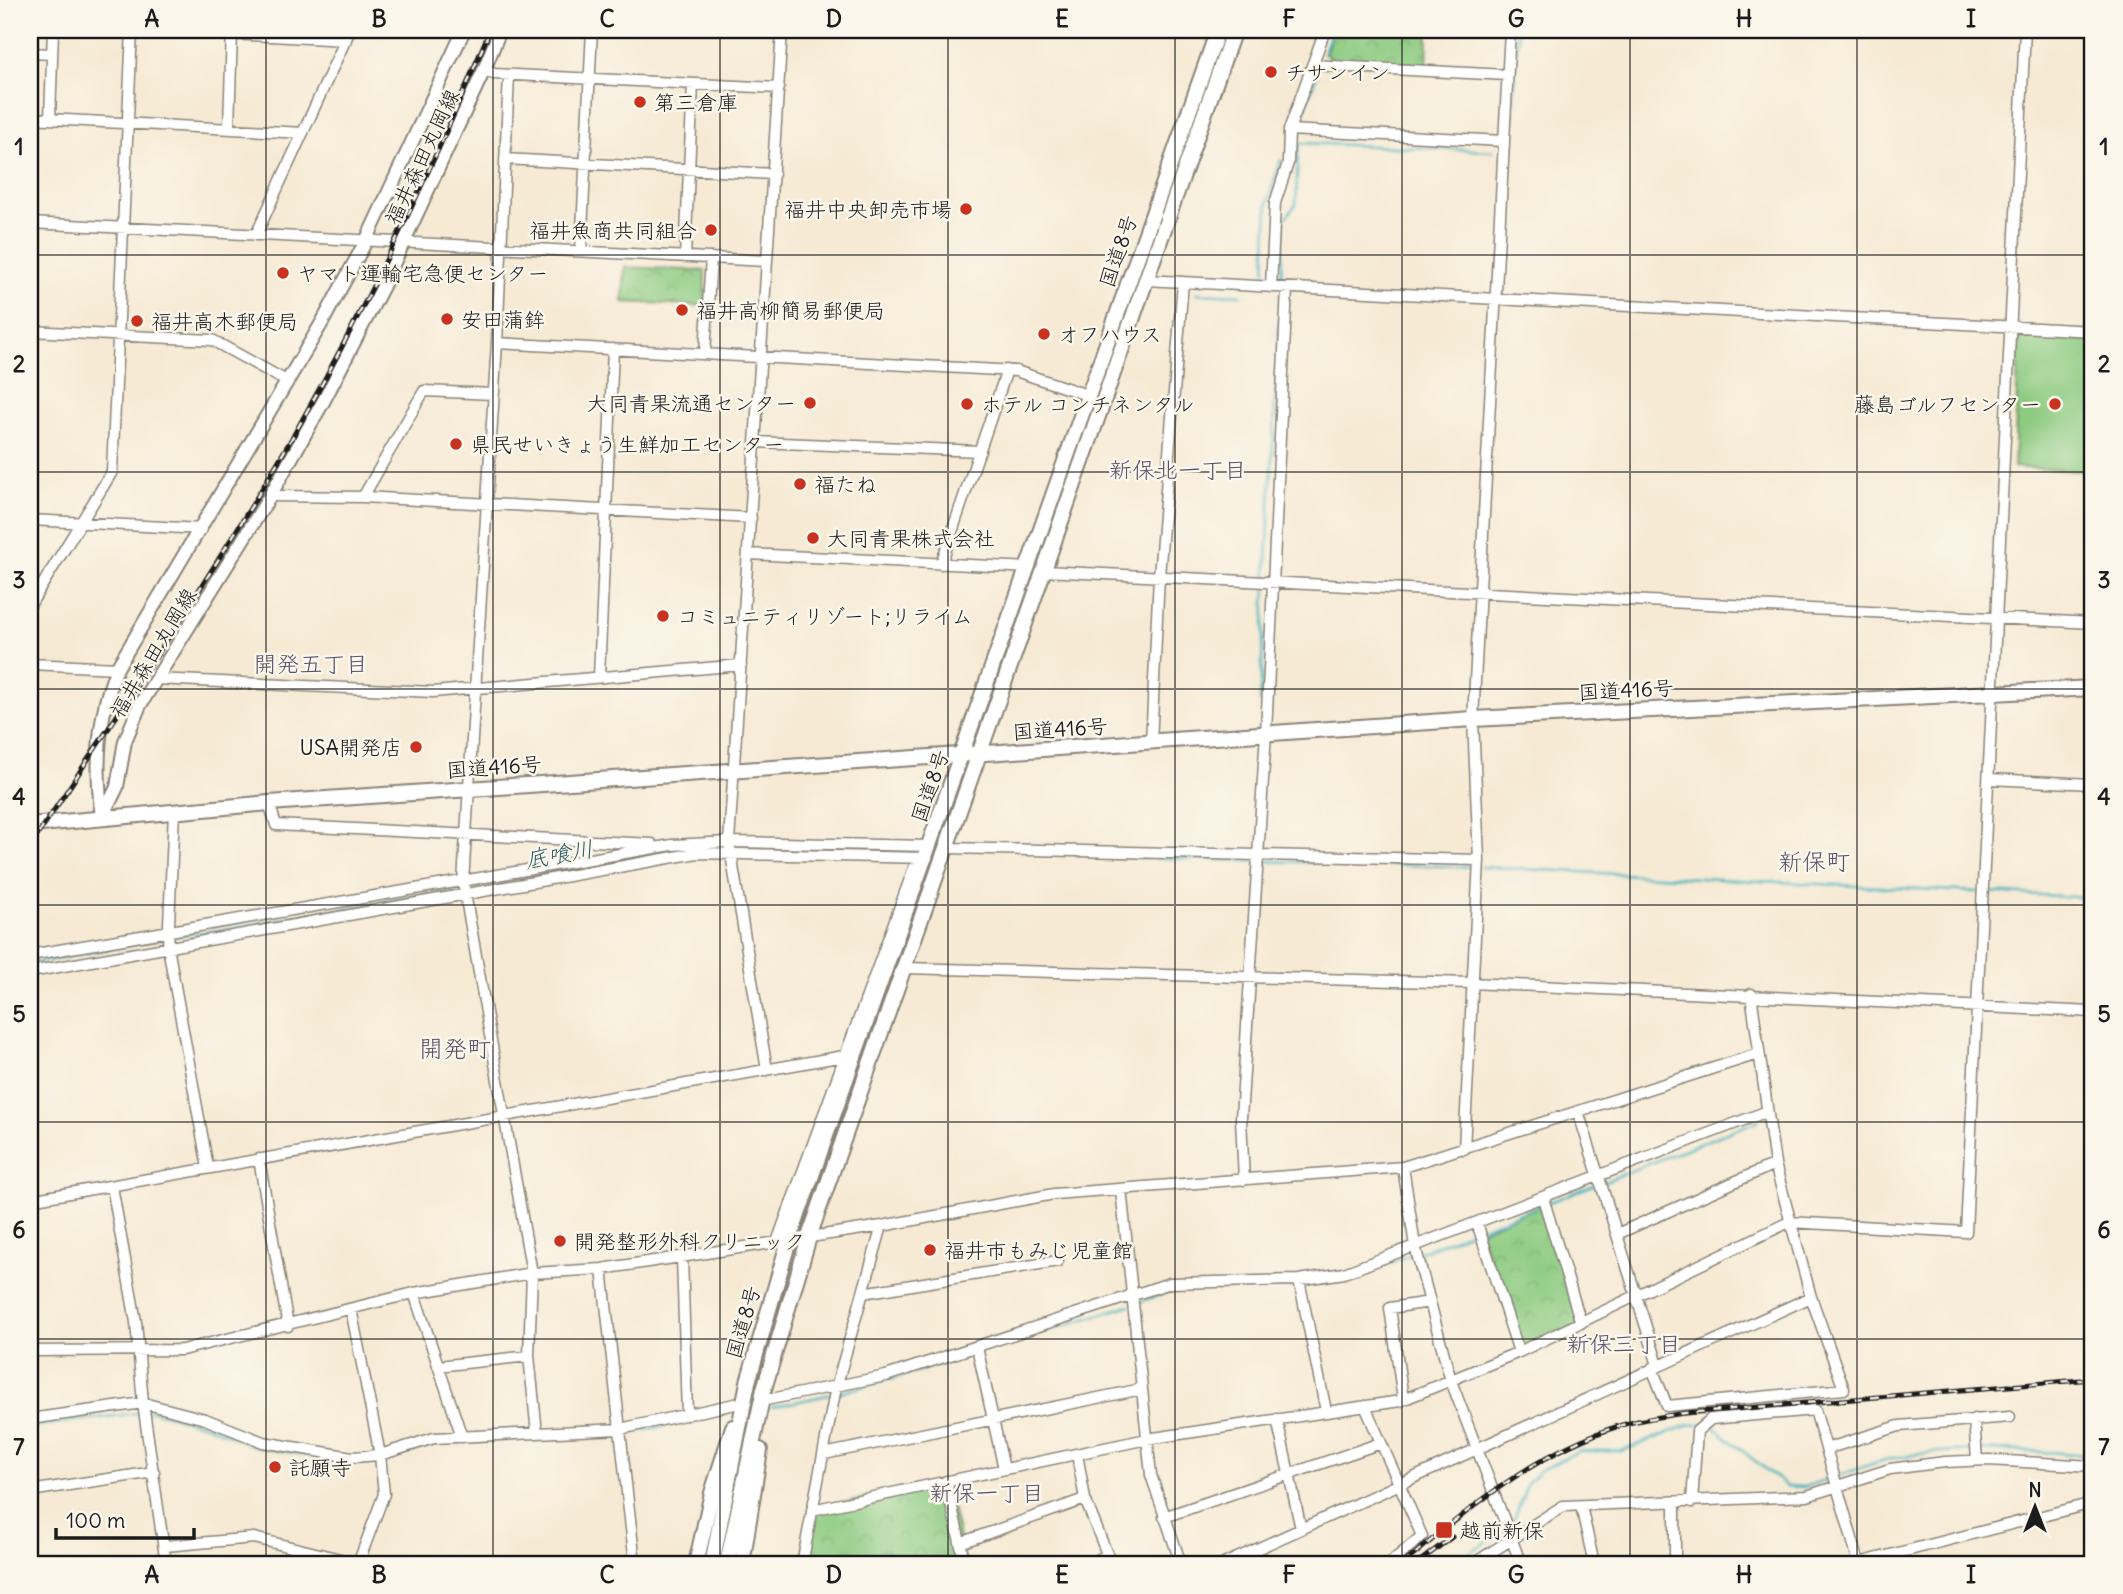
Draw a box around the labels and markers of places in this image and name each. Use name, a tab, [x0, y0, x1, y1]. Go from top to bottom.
place label: チサンイン	[1285, 59, 1390, 86]
marker: チサンイン	[1263, 64, 1279, 80]
place label: 第三倉庫	[654, 89, 738, 116]
marker: 第三倉庫	[632, 94, 648, 110]
place label: 福井中央卸売市場	[784, 196, 952, 223]
marker: 福井中央卸売市場	[958, 201, 974, 217]
place label: 福井魚商共同組合	[529, 217, 697, 244]
marker: 福井魚商共同組合	[703, 222, 719, 238]
place label: ヤマト運輸宅急便センター	[297, 260, 548, 287]
marker: ヤマト運輸宅急便センター	[275, 265, 291, 281]
place label: 福井高柳簡易郵便局	[696, 297, 885, 324]
marker: 福井高柳簡易郵便局	[674, 302, 690, 318]
place label: 安田蒲鉾	[461, 306, 545, 333]
place label: 福井高木郵便局	[151, 308, 298, 335]
marker: 安田蒲鉾	[439, 311, 455, 327]
marker: 福井高木郵便局	[129, 313, 145, 329]
place label: オフハウス	[1058, 321, 1162, 348]
marker: オフハウス	[1036, 326, 1052, 342]
place label: 大同青果流通センター	[587, 390, 796, 417]
place label: ホテル コンチネンタル	[981, 391, 1194, 418]
place label: 藤島ゴルフセンター	[1854, 391, 2041, 418]
marker: 大同青果流通センター	[802, 395, 818, 411]
marker: ホテル コンチネンタル	[959, 396, 975, 412]
marker: 藤島ゴルフセンター	[2047, 396, 2063, 412]
place label: 県民せいきょう生鮮加工センター	[470, 431, 784, 458]
marker: 県民せいきょう生鮮加工センター	[448, 436, 464, 452]
place label: 福たね	[814, 471, 877, 498]
marker: 福たね	[792, 476, 808, 492]
place label: 大同青果株式会社	[827, 525, 995, 552]
marker: 大同青果株式会社	[805, 530, 821, 546]
place label: コミュニティリゾート;リライム	[677, 603, 973, 630]
marker: コミュニティリゾート;リライム	[655, 608, 671, 624]
place label: USA開発店	[299, 734, 402, 761]
marker: USA開発店	[408, 739, 424, 755]
place label: 開発整形外科クリニック	[574, 1228, 805, 1255]
marker: 開発整形外科クリニック	[552, 1233, 568, 1249]
place label: 福井市もみじ児童館	[944, 1237, 1133, 1264]
marker: 福井市もみじ児童館	[922, 1242, 938, 1258]
place label: 託願寺	[289, 1454, 352, 1481]
marker: 託願寺	[267, 1459, 283, 1475]
place label: 越前新保	[1460, 1517, 1544, 1544]
marker: 越前新保	[1434, 1520, 1454, 1540]

